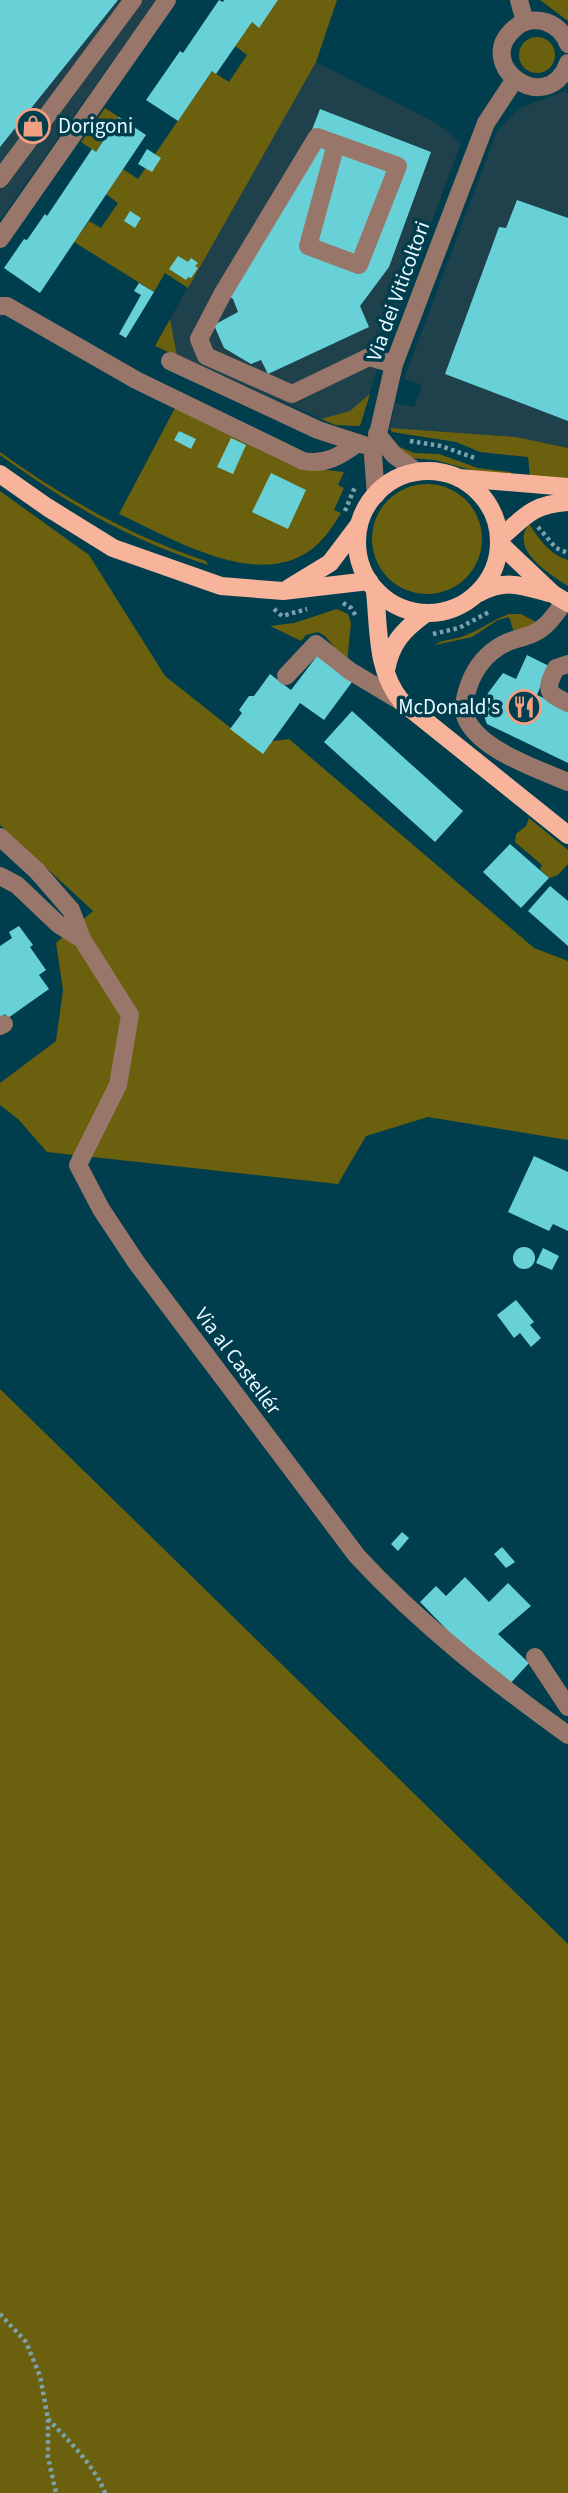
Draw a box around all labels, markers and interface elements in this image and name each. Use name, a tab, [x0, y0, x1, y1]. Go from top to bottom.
shop icon: Dorigoni	[14, 107, 52, 145]
place label: Dorigoni	[58, 111, 133, 141]
street label: Via dei Viticoltori	[359, 217, 437, 365]
restaurant icon: McDonald's	[505, 688, 543, 726]
place label: McDonald's	[398, 692, 500, 722]
street label: Via al Castellér	[188, 1301, 289, 1422]

